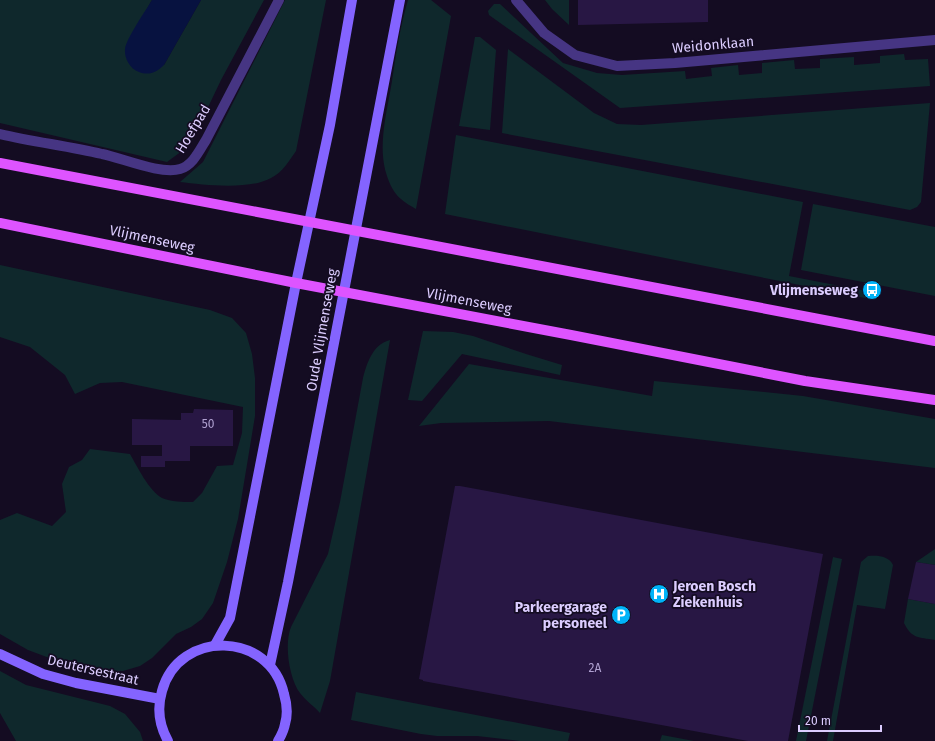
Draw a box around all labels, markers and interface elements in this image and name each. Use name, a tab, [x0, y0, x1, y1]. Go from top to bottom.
street label: Weidonklaan	[671, 33, 755, 57]
street label: Hoefpad	[172, 101, 214, 157]
street label: Vlijmenseweg	[108, 222, 197, 256]
street label: Oude Vlijmenseweg	[303, 267, 341, 393]
bus stop icon: Vlijmenseweg	[861, 279, 883, 301]
place label: Vlijmenseweg	[769, 282, 858, 299]
street label: Vlijmenseweg	[425, 284, 514, 318]
house number: 50	[202, 417, 215, 431]
place label: Jeroen Bosch Ziekenhuis	[672, 578, 756, 611]
hospital icon: Jeroen Bosch Ziekenhuis	[648, 583, 670, 605]
place label: Parkeergarage personeel	[515, 599, 608, 632]
parking icon: Parkeergarage personeel	[610, 604, 632, 626]
street label: Deutersestraat	[46, 651, 141, 689]
house number: 2A	[589, 661, 602, 675]
scale bar	[799, 707, 881, 733]
text: 20 m	[805, 714, 831, 728]

